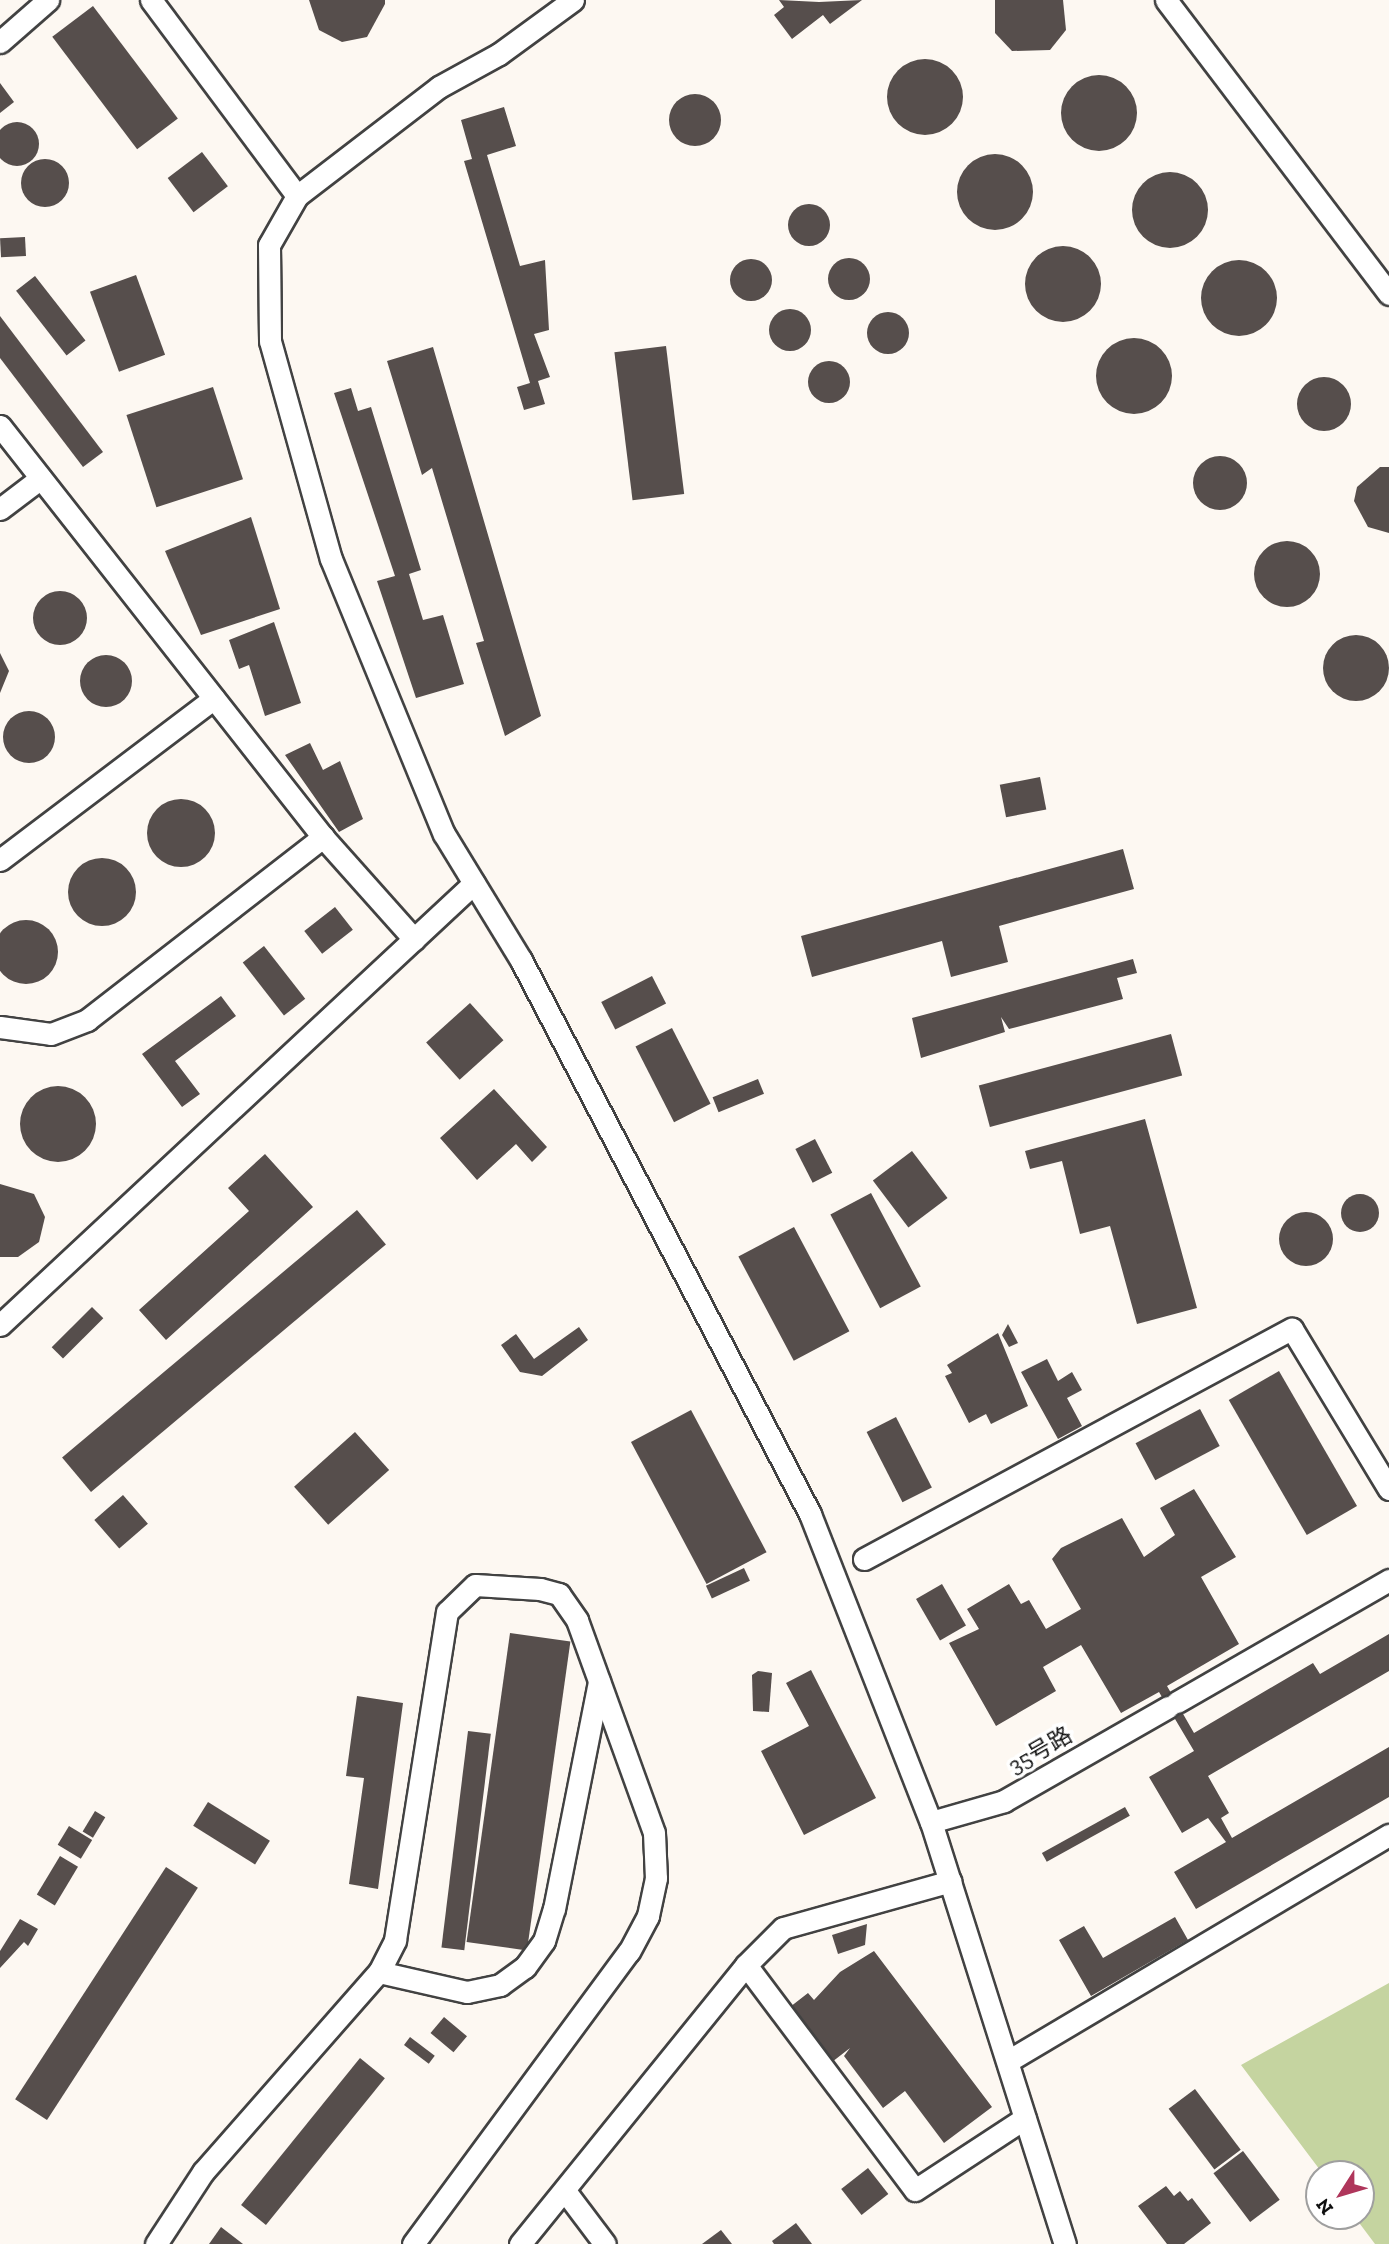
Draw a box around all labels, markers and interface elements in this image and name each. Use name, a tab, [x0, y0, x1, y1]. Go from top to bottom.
street label: 35号路	[1003, 1721, 1077, 1779]
north arrow	[1305, 2160, 1375, 2230]
text: N	[1311, 2194, 1338, 2219]

